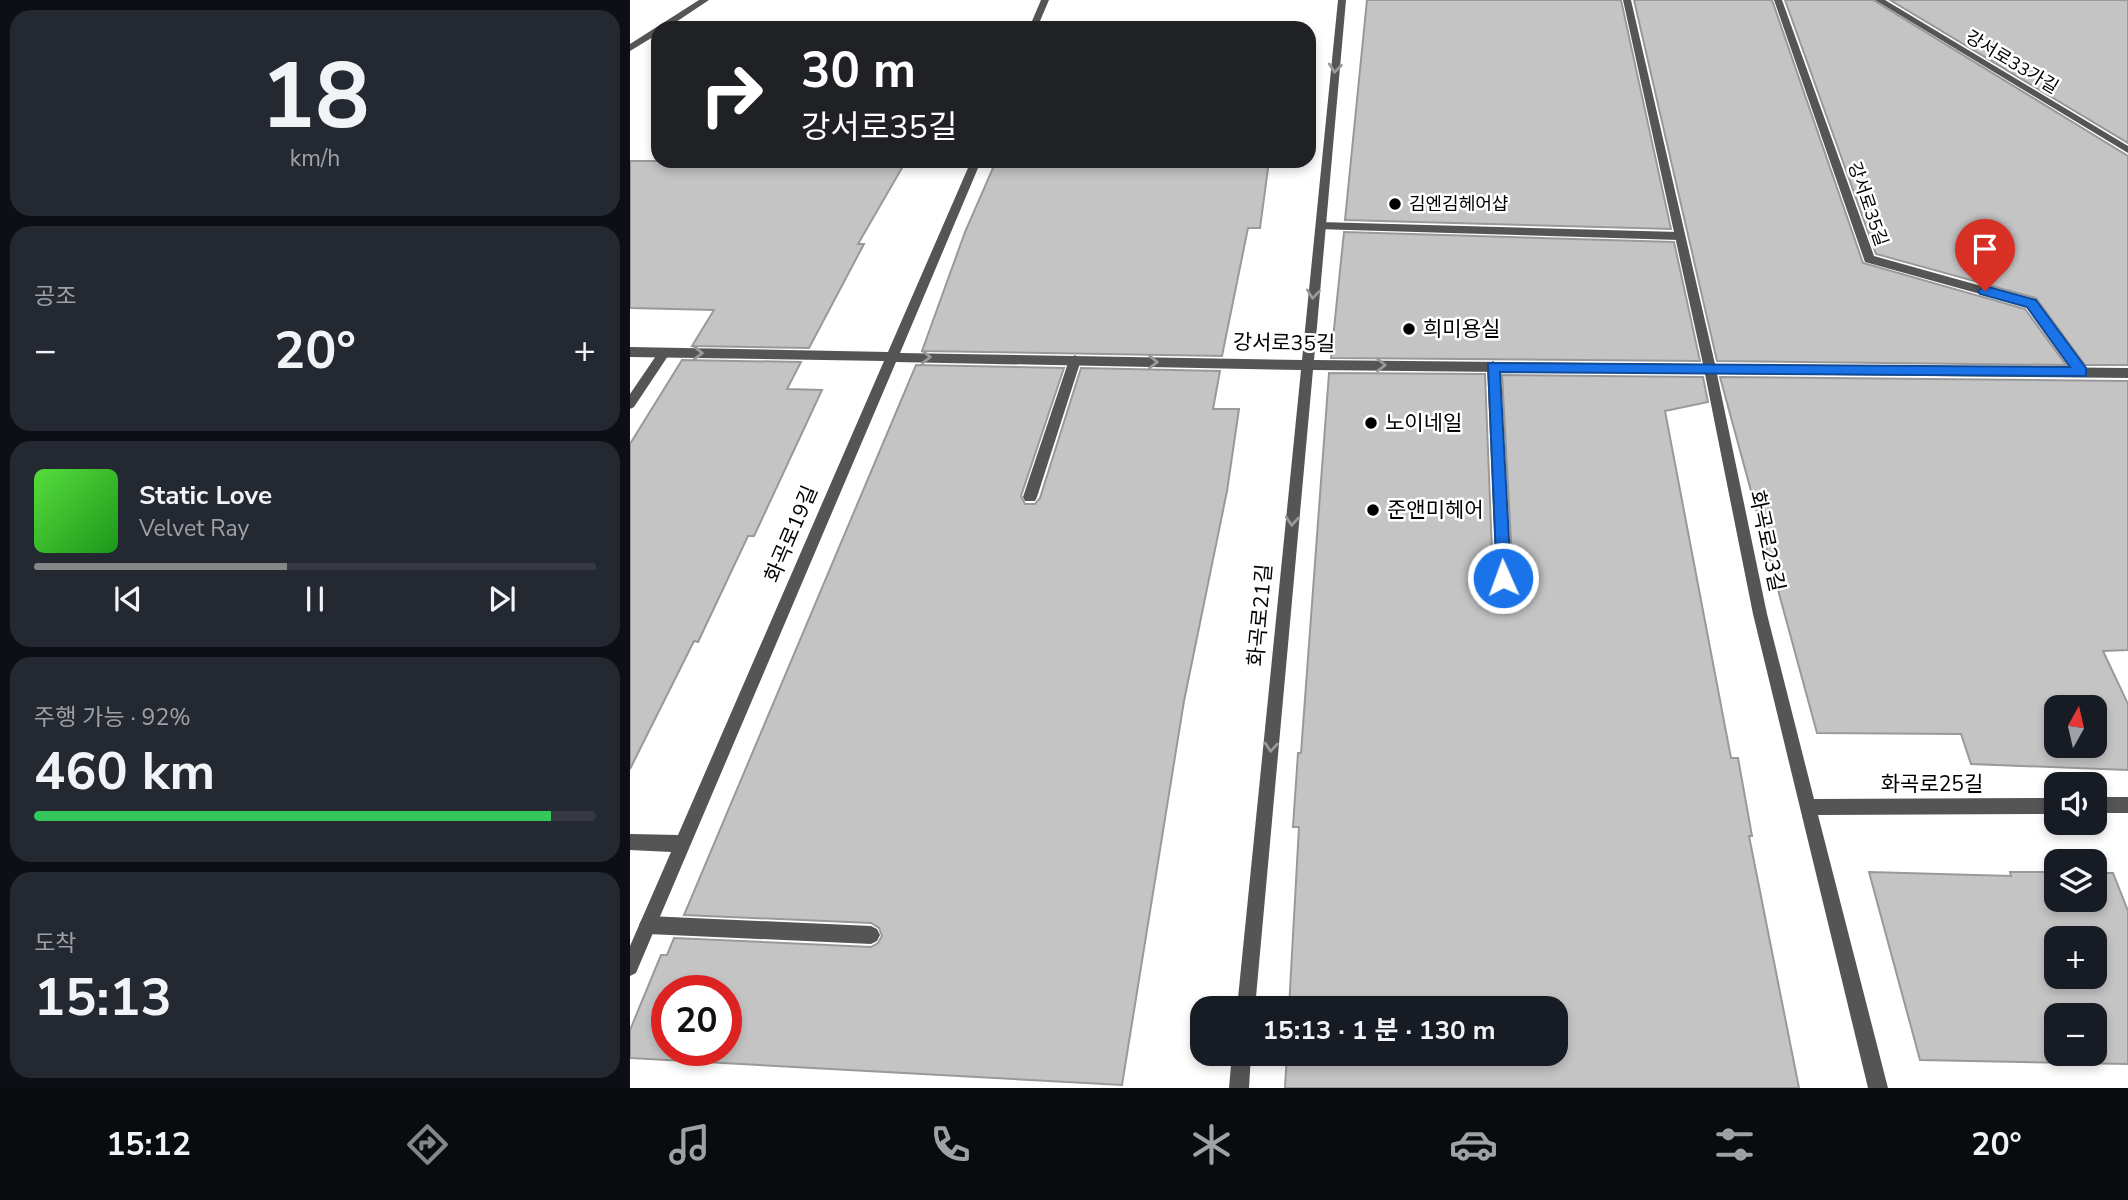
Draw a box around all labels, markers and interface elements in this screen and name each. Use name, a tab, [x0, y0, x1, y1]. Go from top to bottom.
street label: 강서로33가길	[1961, 25, 2063, 99]
text: 18	[260, 35, 370, 159]
text: 30 m	[801, 37, 916, 104]
icon: right	[686, 49, 777, 140]
one-way arrow	[1328, 63, 1343, 74]
text: 강서로35길	[801, 106, 957, 149]
text: km/h	[290, 143, 340, 174]
street label: 강서로35길	[1842, 159, 1894, 249]
place label: 김엔김헤어샵	[1409, 192, 1508, 216]
marker: 김엔김헤어샵	[1387, 196, 1403, 212]
pin	[1955, 219, 2015, 291]
icon: arrive	[1966, 230, 2004, 268]
text: 공조	[34, 281, 76, 312]
one-way arrow	[1306, 289, 1321, 300]
text: 20°	[274, 315, 356, 386]
place label: 희미용실	[1423, 315, 1500, 343]
marker: 희미용실	[1401, 321, 1417, 337]
text: −	[34, 325, 57, 376]
text: +	[573, 325, 596, 376]
street label: 강서로35길	[1233, 328, 1335, 358]
one-way arrow	[693, 345, 704, 361]
one-way arrow	[920, 350, 931, 365]
one-way arrow	[1148, 354, 1159, 369]
one-way arrow	[1376, 357, 1386, 373]
place label: 노이네일	[1385, 409, 1462, 437]
marker: 노이네일	[1363, 415, 1379, 431]
text: Static Love	[139, 478, 272, 513]
street label: 화곡로19길	[758, 481, 824, 587]
street label: 화곡로23길	[1743, 488, 1791, 594]
place label: 준앤미헤어	[1387, 496, 1484, 524]
marker: 준앤미헤어	[1365, 502, 1381, 518]
text: Velvet Ray	[139, 513, 249, 544]
one-way arrow	[1285, 516, 1300, 527]
position arrow	[1466, 541, 1540, 615]
street label: 화곡로21길	[1242, 563, 1278, 667]
icon: previous	[109, 580, 147, 618]
icon: pause	[296, 580, 334, 618]
icon: next	[483, 580, 521, 618]
north arrow	[2044, 695, 2107, 758]
map controls	[2044, 695, 2107, 1066]
text: 주행 가능 · 92%	[34, 702, 191, 733]
text: 460 km	[34, 736, 215, 807]
one-way arrow	[1264, 742, 1279, 753]
street label: 화곡로25길	[1881, 770, 1983, 798]
button: sound	[2044, 772, 2107, 835]
button: layers	[2044, 849, 2107, 912]
button: +	[2044, 926, 2107, 989]
text: 도착	[34, 928, 76, 959]
text: 15:13	[34, 962, 172, 1033]
speed limit sign: 20	[651, 975, 742, 1066]
button: −	[2044, 1003, 2107, 1066]
text: 15:13 · 1 분 · 130 m	[1263, 1013, 1496, 1048]
icon: directions	[403, 1120, 452, 1169]
icon: music	[665, 1120, 714, 1169]
icon: phone	[926, 1120, 975, 1169]
icon: climate	[1187, 1120, 1236, 1169]
icon: car	[1449, 1120, 1498, 1169]
icon: filters	[1710, 1120, 1759, 1169]
text: 15:12	[106, 1123, 191, 1166]
text: 20°	[1971, 1123, 2022, 1166]

